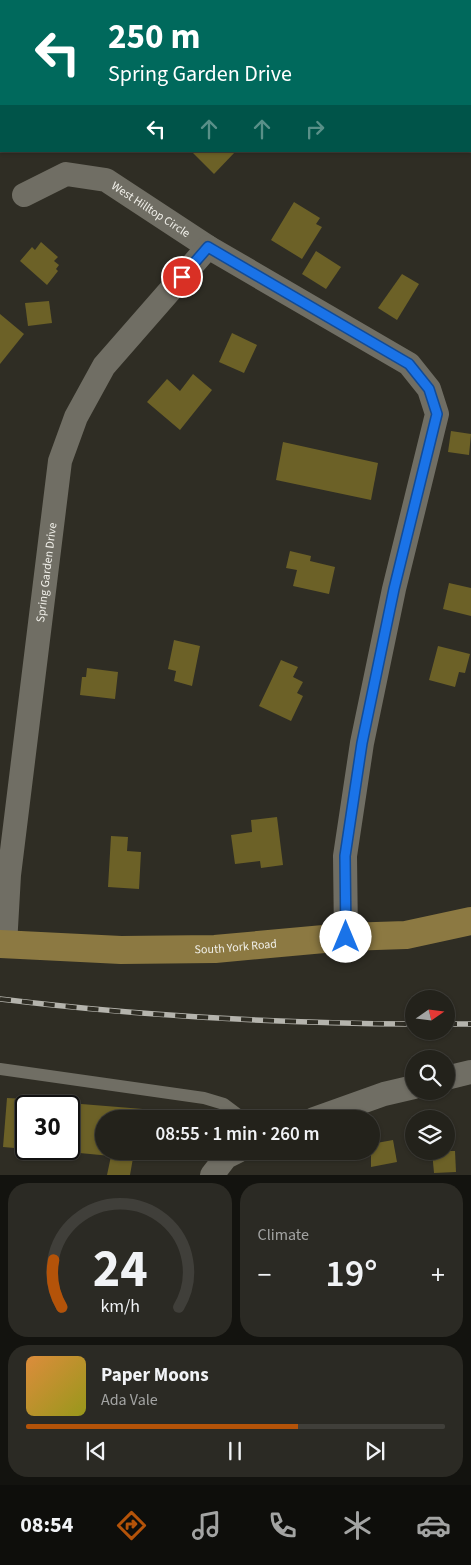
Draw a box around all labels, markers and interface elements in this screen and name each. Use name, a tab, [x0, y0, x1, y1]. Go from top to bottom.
text: 250 m	[108, 12, 200, 62]
icon: left	[25, 20, 90, 85]
text: Spring Garden Drive	[108, 58, 292, 90]
icon: left	[142, 115, 170, 143]
icon: ahead	[195, 115, 223, 143]
icon: ahead	[248, 115, 276, 143]
icon: right	[301, 115, 329, 143]
street label: West Hilltop Circle	[108, 177, 194, 242]
pin	[161, 256, 203, 298]
icon: arrive	[168, 263, 196, 291]
street label: Spring Garden Drive	[32, 521, 61, 623]
position arrow	[319, 910, 371, 962]
street label: South York Road	[194, 935, 278, 958]
north arrow	[405, 990, 455, 1040]
map controls	[405, 990, 455, 1160]
button: search	[405, 1050, 455, 1100]
speed limit sign: 30	[15, 1095, 80, 1160]
button: layers	[405, 1110, 455, 1160]
text: 08:55 · 1 min · 260 m	[155, 1121, 320, 1148]
text: Climate	[258, 1224, 309, 1246]
text: 24	[92, 1233, 147, 1307]
text: 19°	[325, 1247, 377, 1301]
text: −	[258, 1255, 271, 1295]
text: +	[431, 1255, 445, 1295]
text: km/h	[100, 1294, 140, 1319]
text: Paper Moons	[101, 1362, 209, 1389]
text: Ada Vale	[101, 1389, 158, 1411]
icon: previous	[82, 1437, 110, 1465]
icon: pause	[221, 1437, 249, 1465]
icon: next	[361, 1437, 389, 1465]
icon: directions	[114, 1508, 149, 1543]
icon: music	[189, 1508, 224, 1543]
icon: phone	[265, 1508, 300, 1543]
icon: climate	[340, 1508, 375, 1543]
icon: car	[416, 1508, 451, 1543]
text: 08:54	[20, 1509, 73, 1541]

